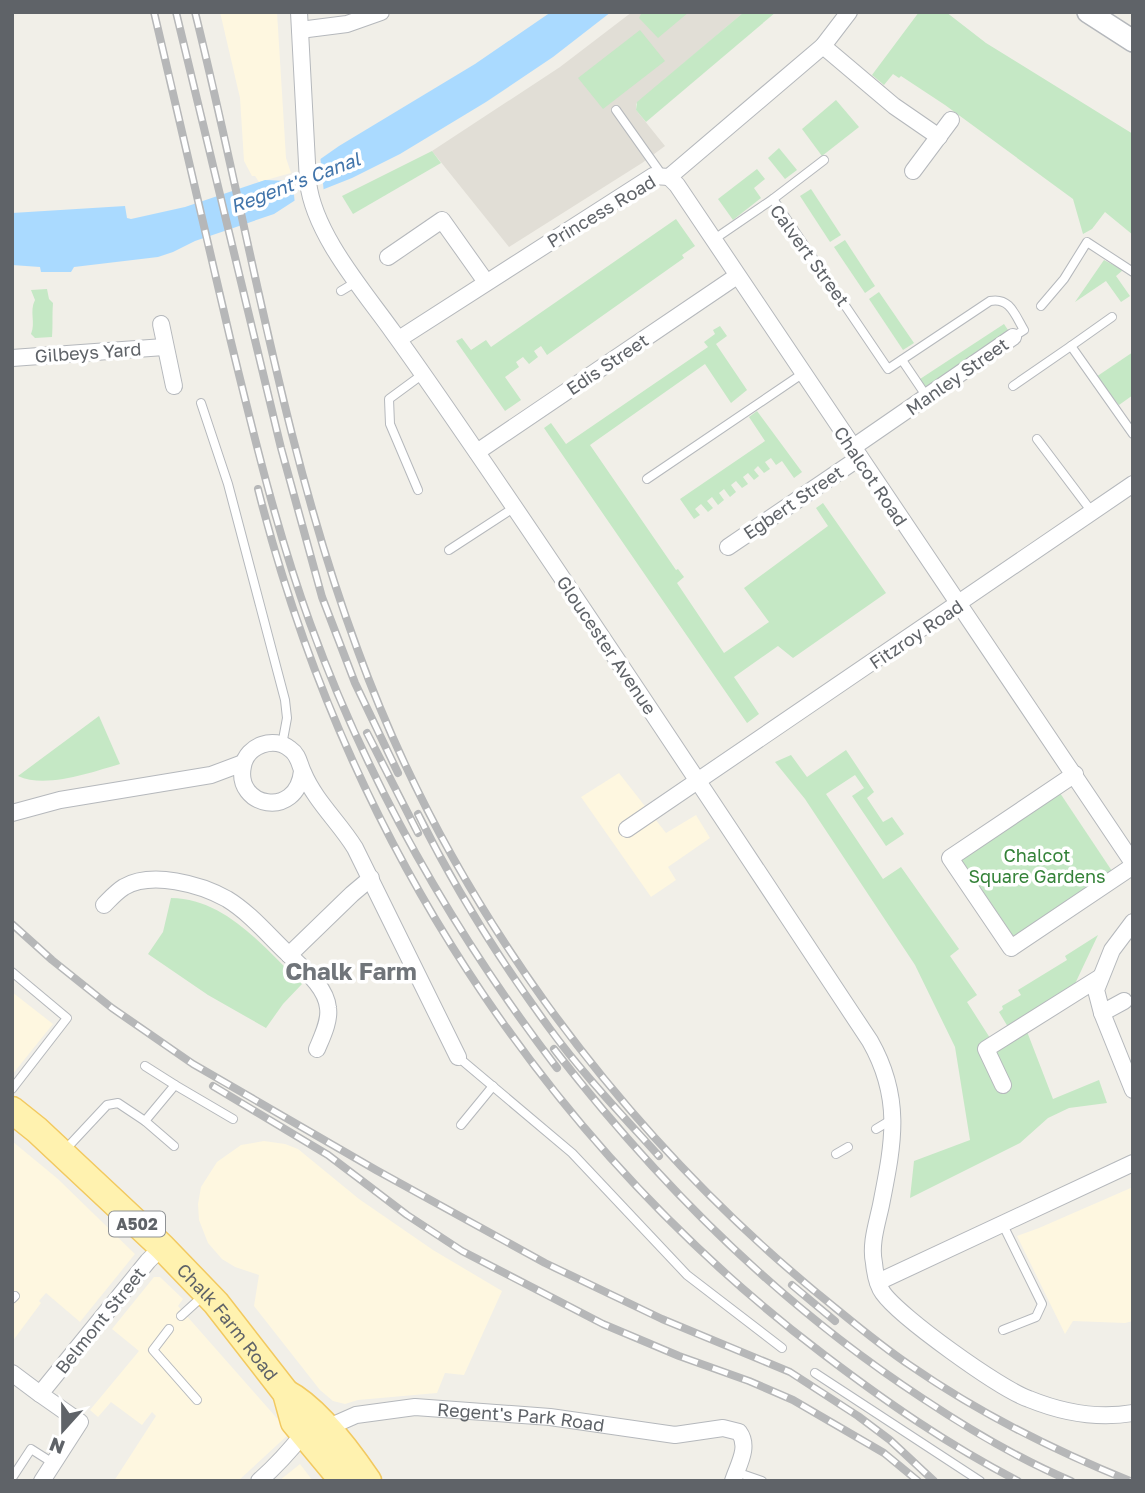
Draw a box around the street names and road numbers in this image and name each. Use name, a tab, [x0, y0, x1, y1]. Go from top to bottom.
street label: Princess Road	[543, 170, 659, 252]
street label: Calvert Street	[766, 200, 854, 310]
street label: Edis Street	[562, 329, 652, 399]
street label: Manley Street	[901, 333, 1013, 419]
street label: Gilbeys Yard	[34, 337, 142, 367]
street label: Chalcot Road	[830, 422, 912, 530]
street label: Egbert Street	[739, 461, 847, 543]
street label: Gloucester Avenue	[552, 572, 662, 718]
street label: Fitzroy Road	[865, 595, 967, 673]
road number: A502	[109, 1212, 165, 1236]
street label: Chalk Farm Road	[173, 1259, 283, 1385]
street label: Belmont Street	[50, 1262, 150, 1378]
street label: Regent's Park Road	[436, 1398, 606, 1436]

